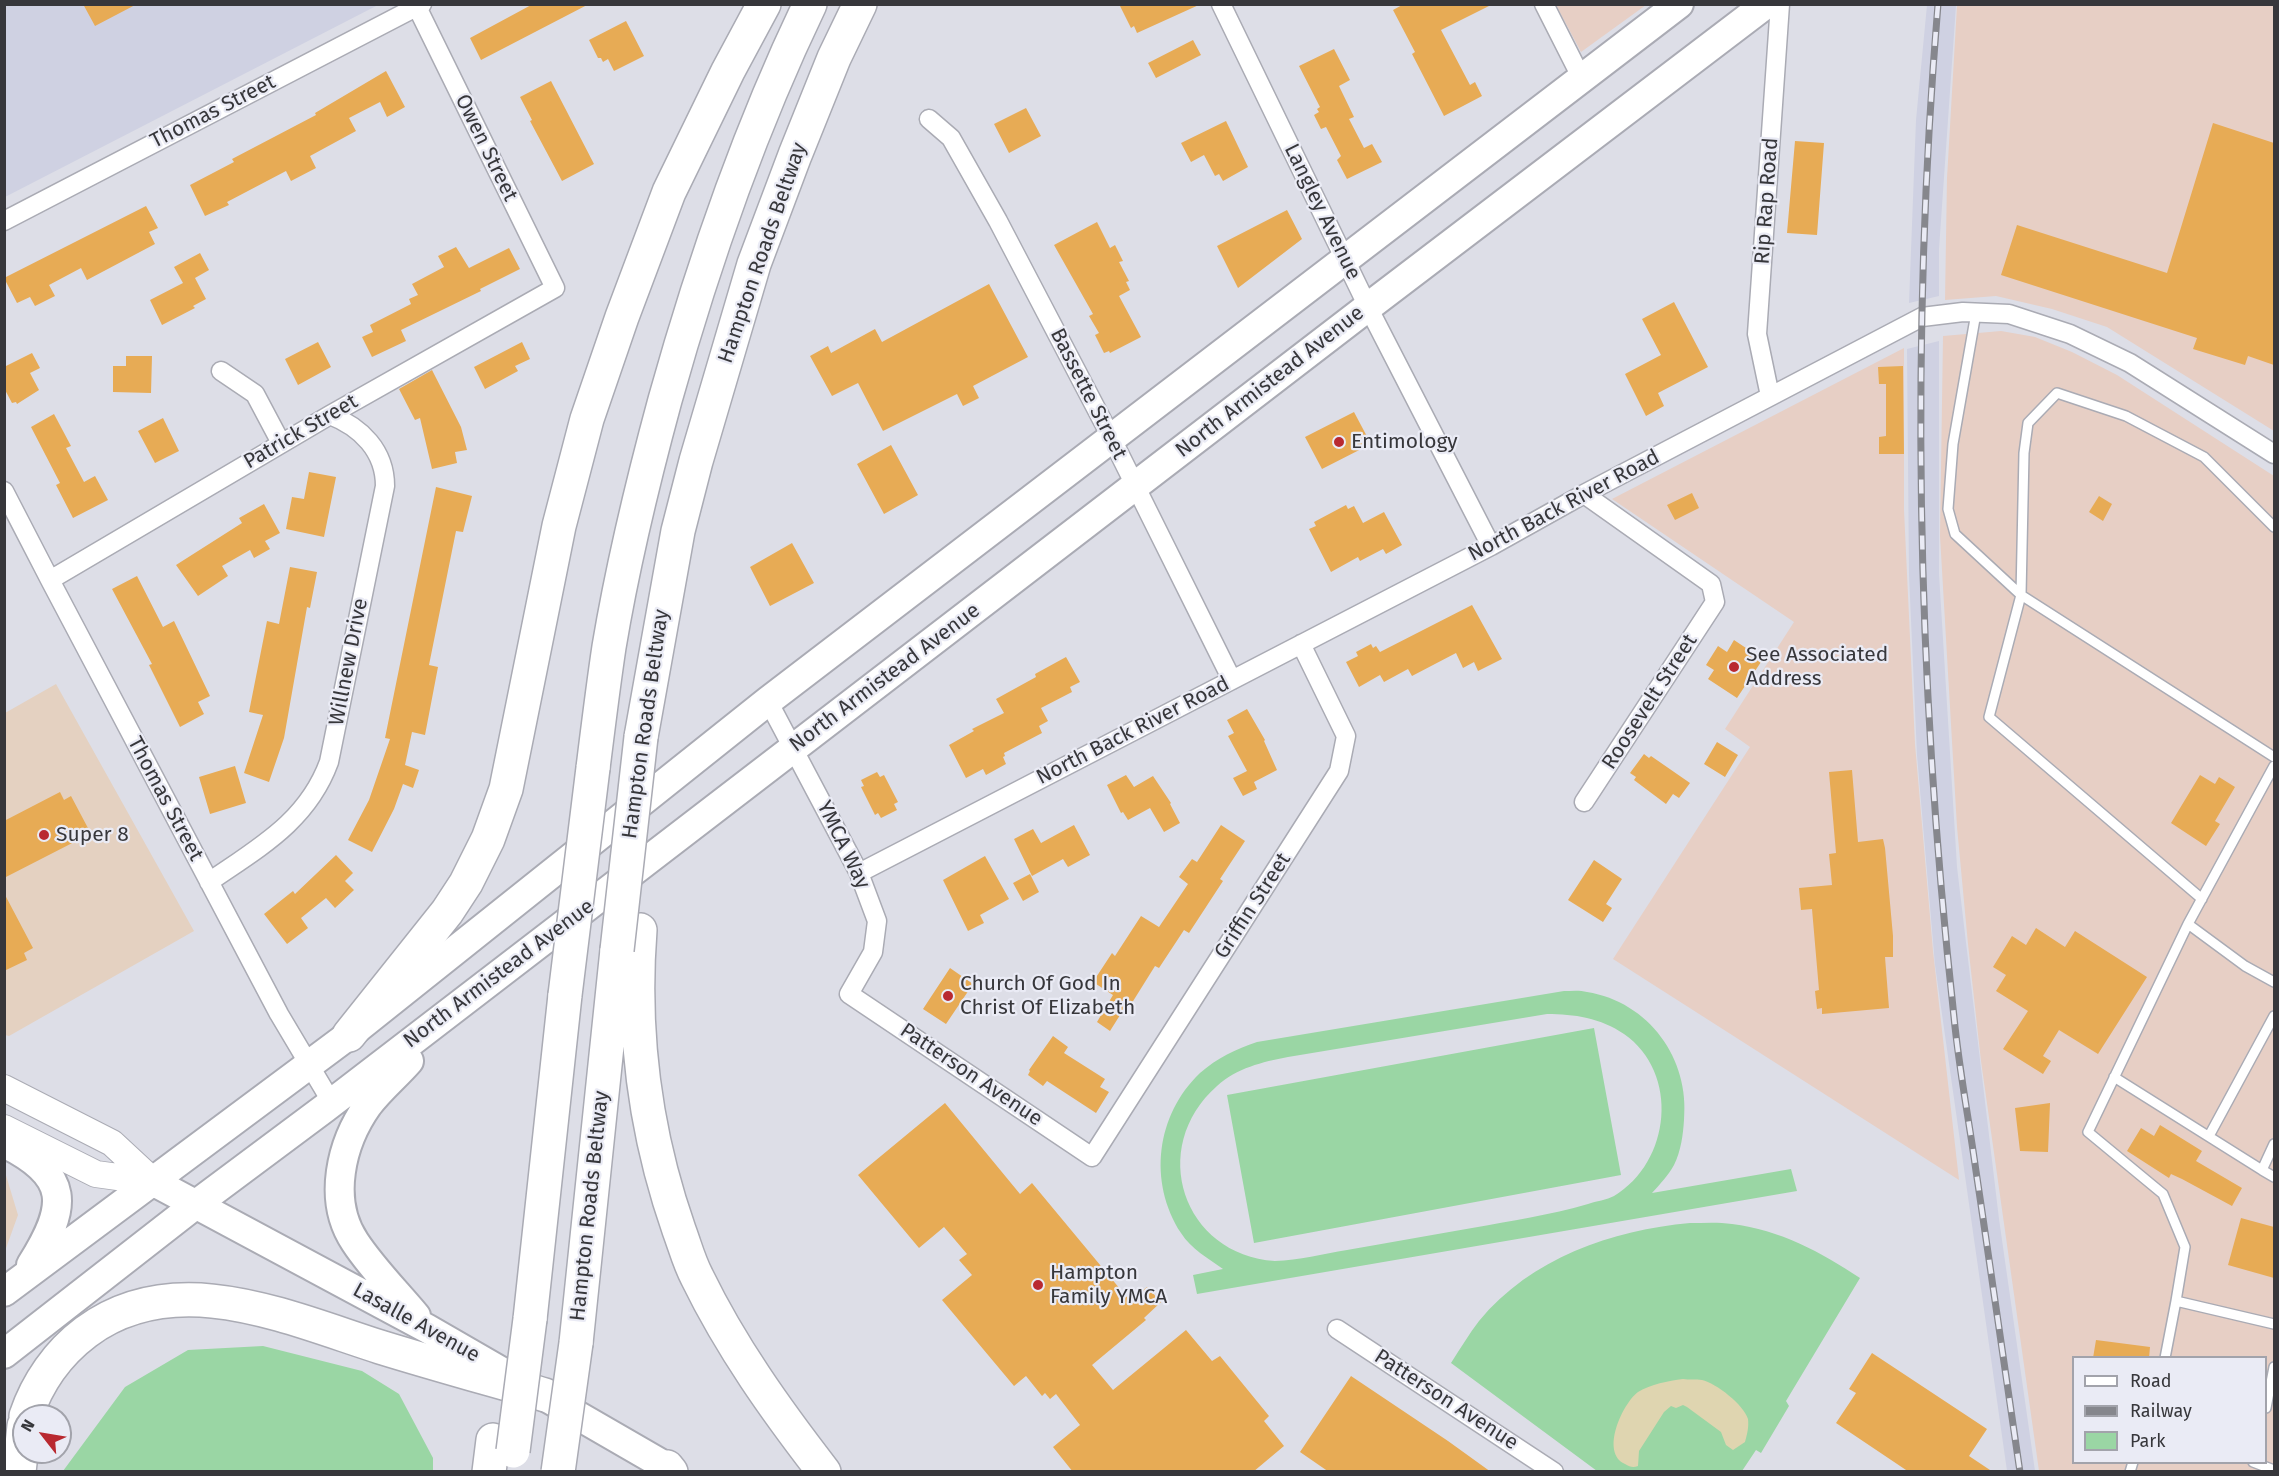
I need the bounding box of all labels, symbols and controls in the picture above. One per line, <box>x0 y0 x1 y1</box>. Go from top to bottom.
street label: Thomas Street <box>146 70 280 154</box>
street label: Owen Street <box>449 90 523 206</box>
street label: Rip Rap Road <box>1750 137 1784 265</box>
street label: Hampton Roads Beltway <box>713 139 813 367</box>
street label: Langley Avenue <box>1278 140 1366 284</box>
street label: North Armistead Avenue <box>1171 301 1369 463</box>
street label: Bassette Street <box>1044 324 1132 464</box>
street label: Patrick Street <box>240 389 362 475</box>
place label: Entimology <box>1351 429 1458 455</box>
marker: Entimology <box>1332 435 1346 449</box>
street label: North Back River Road <box>1464 445 1664 567</box>
street label: Willnew Drive <box>324 596 374 728</box>
street label: North Armistead Avenue <box>785 598 985 758</box>
street label: Hampton Roads Beltway <box>617 608 675 840</box>
street label: Roosevelt Street <box>1597 630 1703 774</box>
place label: See Associated Address <box>1746 642 1888 692</box>
marker: See Associated Address <box>1727 660 1741 674</box>
street label: North Back River Road <box>1032 671 1234 791</box>
street label: Thomas Street <box>122 733 208 865</box>
street label: YMCA Way <box>811 797 875 893</box>
place label: Super 8 <box>56 822 129 848</box>
marker: Super 8 <box>37 828 51 842</box>
street label: Griffin Street <box>1209 848 1297 964</box>
street label: North Armistead Avenue <box>399 894 599 1054</box>
place label: Church Of God In Christ Of Elizabeth <box>960 971 1135 1021</box>
marker: Church Of God In Christ Of Elizabeth <box>941 989 955 1003</box>
street label: Patterson Avenue <box>895 1018 1047 1132</box>
street label: Hampton Roads Beltway <box>565 1090 615 1322</box>
place label: Hampton Family YMCA <box>1050 1260 1167 1310</box>
street label: Lasalle Avenue <box>348 1278 484 1368</box>
marker: Hampton Family YMCA <box>1031 1278 1045 1292</box>
street label: Patterson Avenue <box>1369 1344 1523 1456</box>
legend <box>2072 1356 2267 1464</box>
text: Road <box>2130 1370 2172 1392</box>
text: Railway <box>2130 1400 2192 1422</box>
north arrow <box>12 1404 72 1464</box>
text: N <box>17 1416 39 1435</box>
text: Park <box>2130 1430 2165 1452</box>

